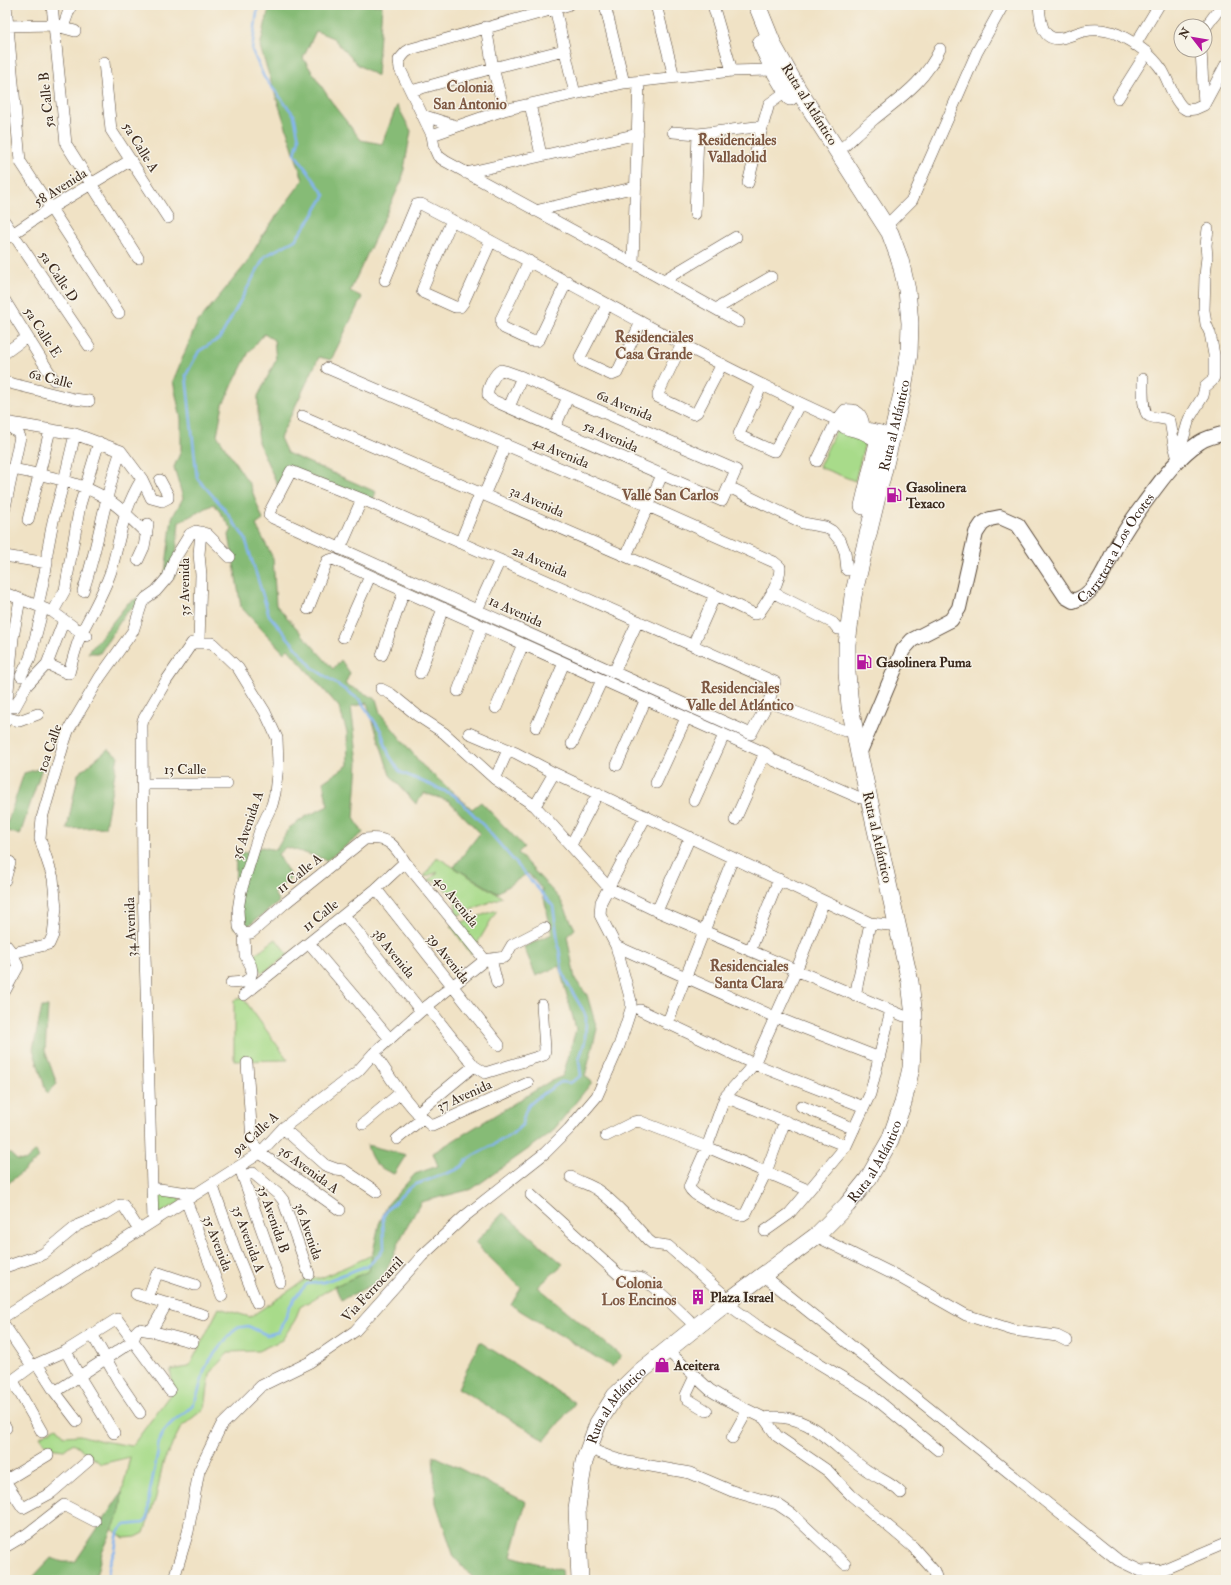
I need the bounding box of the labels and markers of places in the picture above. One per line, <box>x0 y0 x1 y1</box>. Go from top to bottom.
place label: Gasolinera Texaco <box>905 479 968 512</box>
fuel station icon: Gasolinera Texaco <box>885 486 903 504</box>
fuel station icon: Gasolinera Puma <box>855 653 873 671</box>
place label: Gasolinera Puma <box>876 654 973 671</box>
building icon: Plaza Israel <box>689 1288 707 1306</box>
place label: Plaza Israel <box>710 1289 774 1306</box>
shop icon: Aceitera <box>653 1356 671 1374</box>
place label: Aceitera <box>673 1357 721 1374</box>

